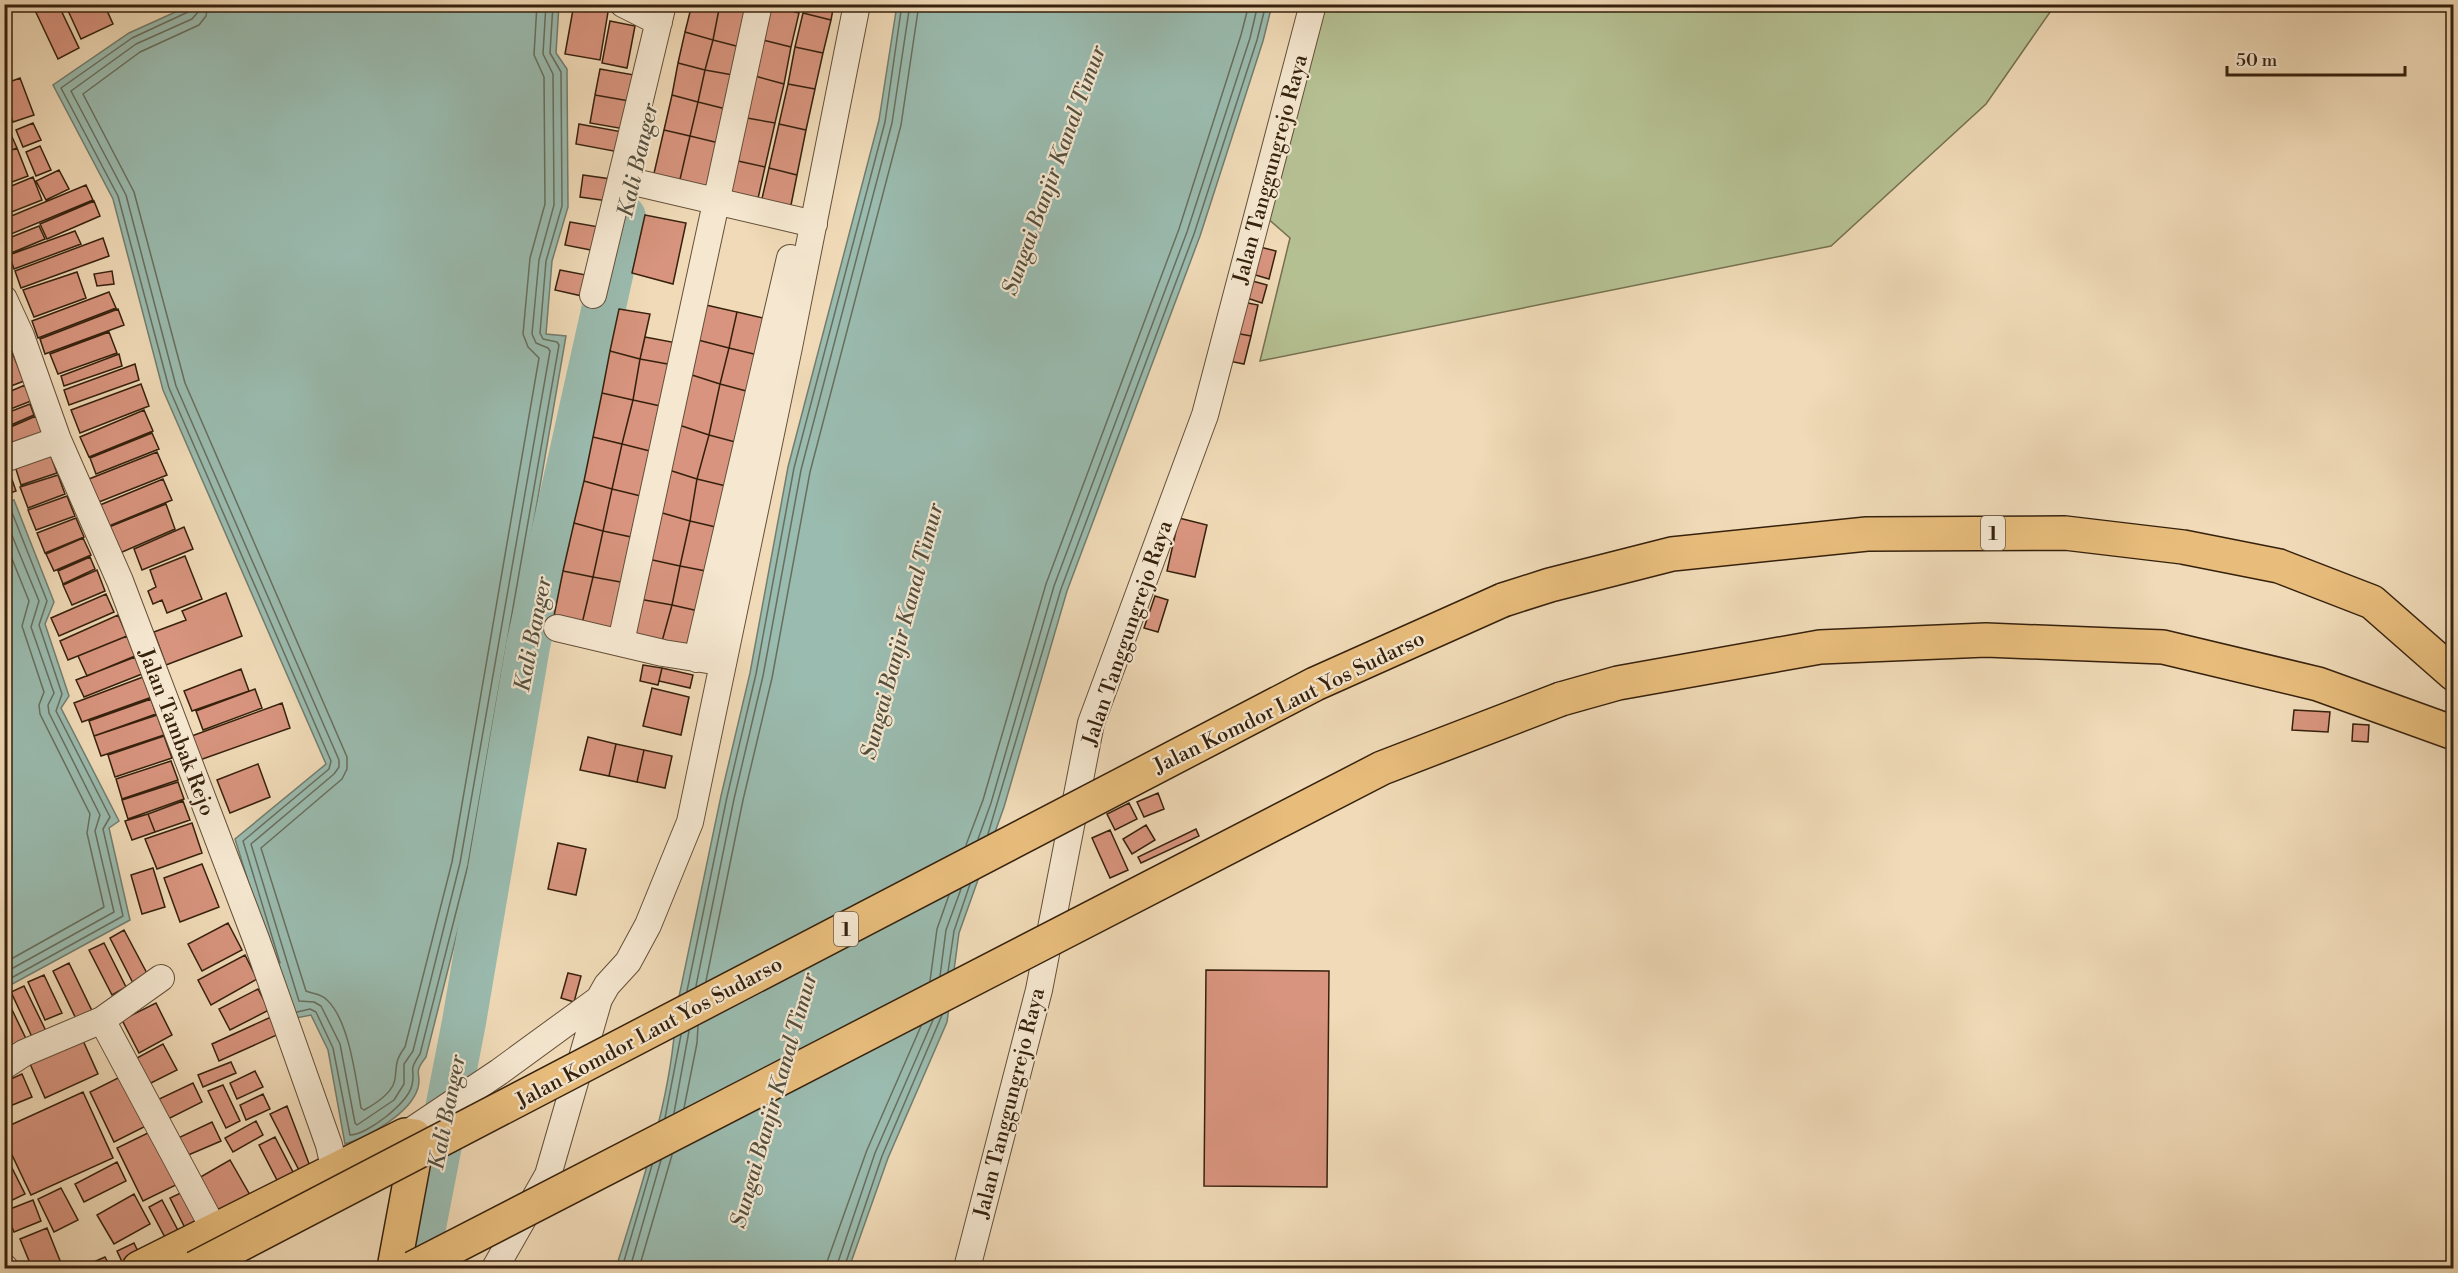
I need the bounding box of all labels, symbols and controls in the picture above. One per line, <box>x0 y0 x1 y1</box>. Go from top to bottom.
scale bar <box>2227 39 2406 77</box>
water label: Sungai Banjir Kanal Timur <box>997 41 1112 299</box>
text: 50 m <box>2236 49 2278 72</box>
street label: Jalan Tanggungrejo Raya <box>1228 51 1314 288</box>
water label: Kali Banger <box>612 100 665 220</box>
water label: Sungai Banjir Kanal Timur <box>855 500 950 762</box>
road number: 1 <box>1981 516 2005 550</box>
street label: Jalan Tanggungrejo Raya <box>1077 517 1179 750</box>
water label: Kali Banger <box>509 574 558 694</box>
street label: Jalan Komdor Laut Yos Sudarso <box>1149 626 1429 780</box>
street label: Jalan Tambak Rejo <box>132 644 220 820</box>
road number: 1 <box>834 912 858 946</box>
street label: Jalan Komdor Laut Yos Sudarso <box>511 951 787 1115</box>
water label: Sungai Banjir Kanal Timur <box>725 969 824 1231</box>
street label: Jalan Tanggungrejo Raya <box>969 985 1051 1222</box>
water label: Kali Banger <box>423 1052 472 1172</box>

